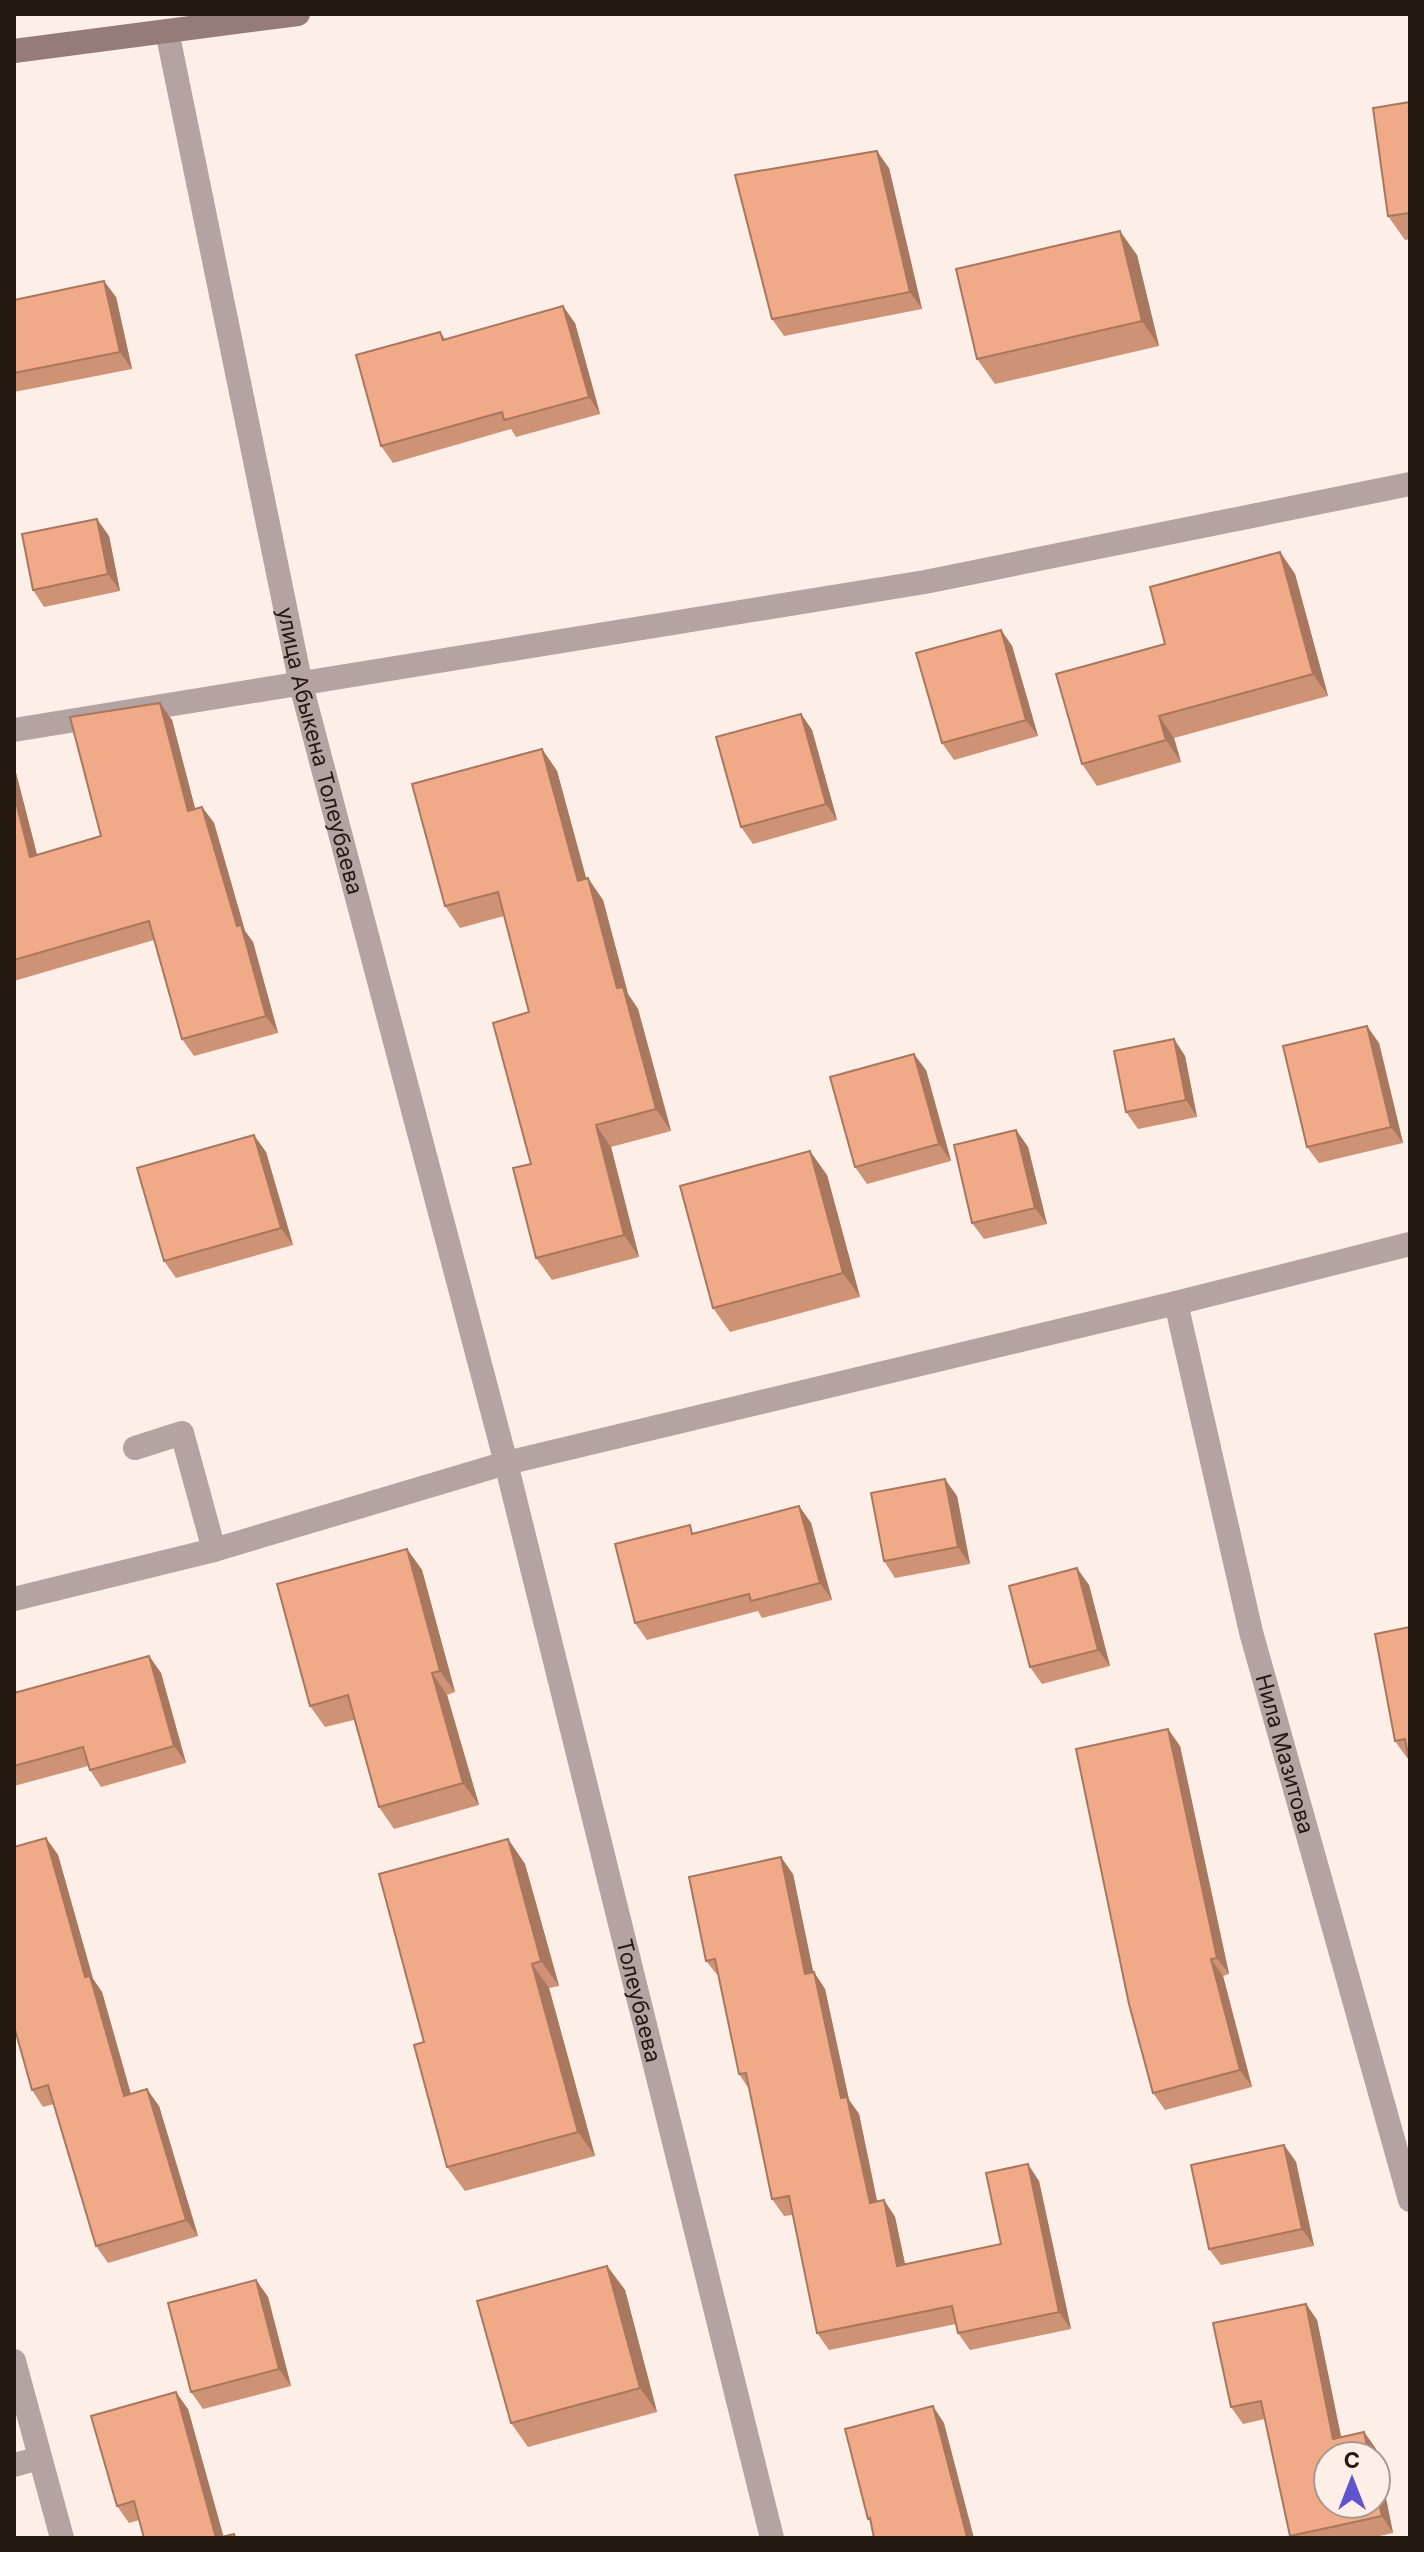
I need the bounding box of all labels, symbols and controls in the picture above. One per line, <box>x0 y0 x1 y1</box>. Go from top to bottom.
street label: улица Абыкена Толеубаева <box>272 605 369 897</box>
street label: Нила Мазитова <box>1250 1671 1320 1837</box>
street label: Толеубаева <box>611 1936 667 2065</box>
north arrow <box>1312 2440 1392 2520</box>
text: С <box>1344 2447 1360 2473</box>

